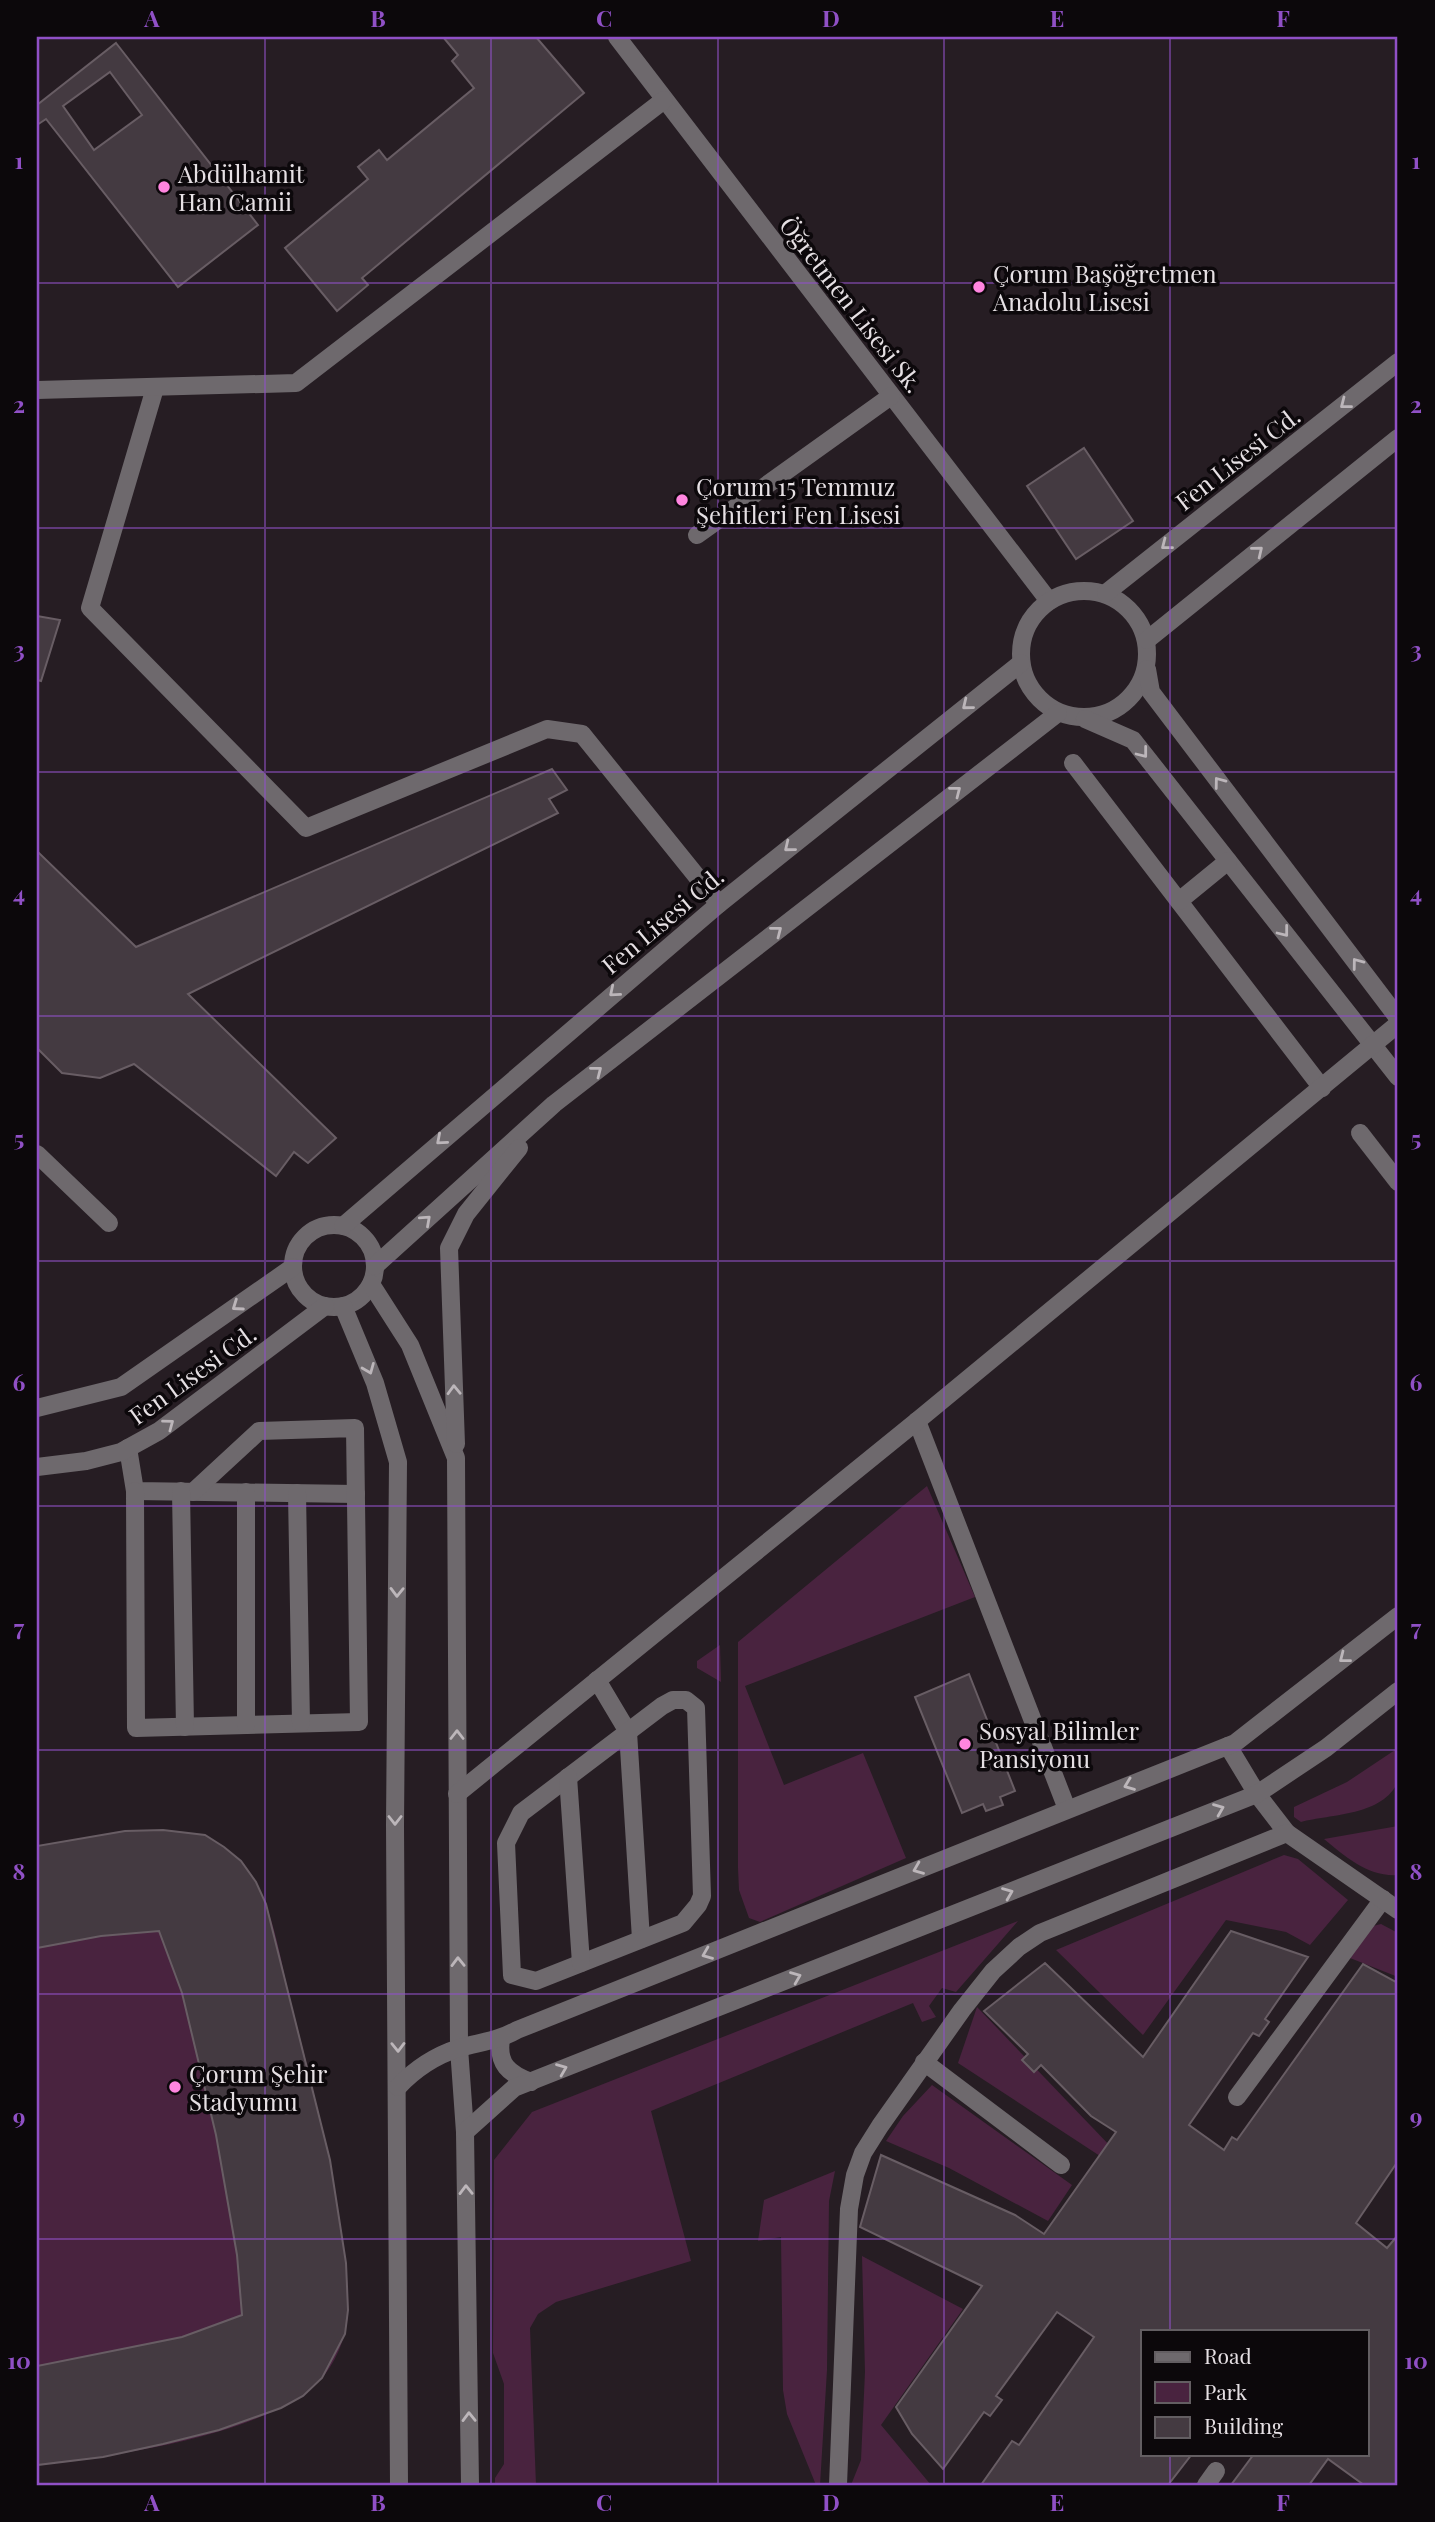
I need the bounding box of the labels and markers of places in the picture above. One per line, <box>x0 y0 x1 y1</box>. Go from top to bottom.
place label: Abdülhamit Han Camii <box>177 157 305 217</box>
marker: Abdülhamit Han Camii <box>156 179 172 195</box>
place label: Çorum Başöğretmen Anadolu Lisesi <box>992 257 1217 317</box>
marker: Çorum Başöğretmen Anadolu Lisesi <box>971 279 987 295</box>
place label: Çorum 15 Temmuz Şehitleri Fen Lisesi <box>696 470 901 530</box>
marker: Çorum 15 Temmuz Şehitleri Fen Lisesi <box>674 492 690 508</box>
place label: Sosyal Bilimler Pansiyonu <box>979 1714 1139 1774</box>
marker: Sosyal Bilimler Pansiyonu <box>957 1736 973 1752</box>
place label: Çorum Şehir Stadyumu <box>189 2057 328 2117</box>
marker: Çorum Şehir Stadyumu <box>167 2079 183 2095</box>

